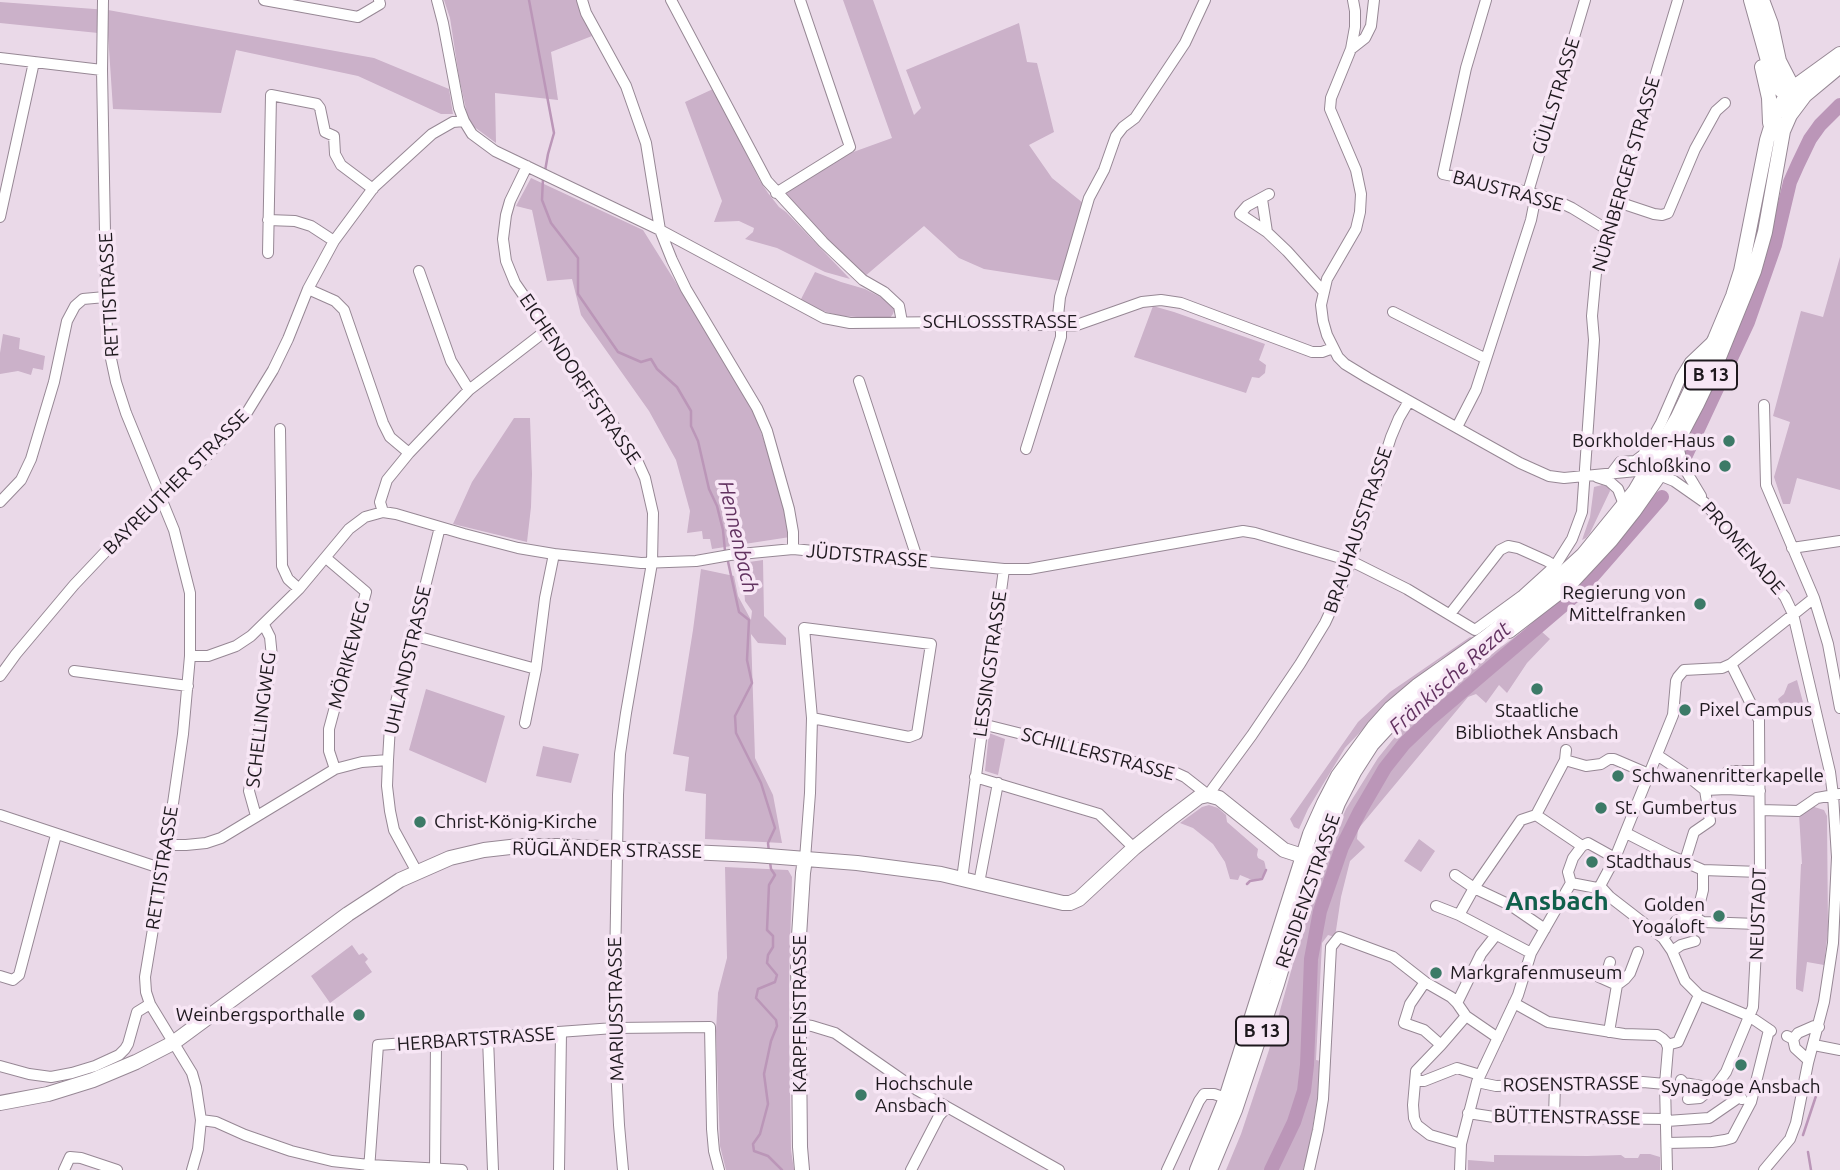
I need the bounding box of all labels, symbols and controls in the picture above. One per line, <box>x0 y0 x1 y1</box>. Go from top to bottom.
street label: GÜLLSTRASSE <box>1527 35 1585 157</box>
street label: NÜRNBERGER STRASSE <box>1587 74 1665 274</box>
street label: BAUSTRASSE <box>1450 165 1566 217</box>
street label: RETTISTRASSE <box>94 232 124 358</box>
street label: EICHENDORFFSTRASSE <box>514 289 646 469</box>
street label: SCHLOSSSTRASSE <box>923 311 1077 333</box>
road number: B 13 <box>1685 360 1737 390</box>
street label: BAYREUTHER STRASSE <box>99 405 253 559</box>
place label: Borkholder-Haus <box>1572 430 1715 452</box>
marker: Borkholder-Haus <box>1721 433 1737 449</box>
street label: BRAUHAUSSTRASSE <box>1319 444 1397 616</box>
place label: Schloßkino <box>1618 455 1711 477</box>
marker: Schloßkino <box>1717 458 1733 474</box>
water label: Hennenbach <box>713 478 763 596</box>
street label: PROMENADE <box>1697 497 1789 599</box>
street label: JÜDTSTRASSE <box>805 539 929 573</box>
place label: Regierung von Mittelfranken <box>1562 582 1686 626</box>
street label: UHLANDSTRASSE <box>380 583 436 737</box>
street label: LESSINGSTRASSE <box>968 589 1012 739</box>
marker: Regierung von Mittelfranken <box>1692 596 1708 612</box>
street label: MÖRIKEWEG <box>324 599 374 711</box>
water label: Fränkische Rezat <box>1384 617 1516 739</box>
street label: SCHELLINGWEG <box>241 651 281 789</box>
marker: Staatliche Bibliothek Ansbach <box>1529 681 1545 697</box>
place label: Pixel Campus <box>1699 699 1812 721</box>
place label: Staatliche Bibliothek Ansbach <box>1455 700 1619 744</box>
marker: Pixel Campus <box>1677 702 1693 718</box>
street label: SCHILLERSTRASSE <box>1019 723 1177 785</box>
place label: Schwanenritterkapelle <box>1632 765 1824 787</box>
marker: Schwanenritterkapelle <box>1610 768 1626 784</box>
place label: St. Gumbertus <box>1615 797 1737 819</box>
marker: St. Gumbertus <box>1593 800 1609 816</box>
street label: RETTISTRASSE <box>141 804 183 932</box>
place label: Christ-König-Kirche <box>434 811 597 833</box>
street label: RESIDENZSTRASSE <box>1271 811 1345 971</box>
marker: Christ-König-Kirche <box>412 814 428 830</box>
street label: RÜGLÄNDER STRASSE <box>512 837 702 863</box>
place label: Stadthaus <box>1606 851 1691 873</box>
marker: Stadthaus <box>1584 854 1600 870</box>
street label: NEUSTADT <box>1745 867 1771 961</box>
district label: Ansbach <box>1505 885 1609 917</box>
place label: Golden Yogaloft <box>1632 894 1705 938</box>
marker: Golden Yogaloft <box>1711 908 1727 924</box>
street label: KARPFENSTRASSE <box>789 935 811 1093</box>
street label: MARIUSSTRASSE <box>603 937 629 1081</box>
place label: Markgrafenmuseum <box>1450 962 1622 984</box>
marker: Markgrafenmuseum <box>1428 965 1444 981</box>
place label: Weinbergsporthalle <box>176 1004 345 1026</box>
marker: Weinbergsporthalle <box>351 1007 367 1023</box>
road number: B 13 <box>1236 1016 1288 1046</box>
street label: HERBARTSTRASSE <box>396 1022 556 1056</box>
marker: Synagoge Ansbach <box>1733 1057 1749 1073</box>
street label: ROSENSTRASSE <box>1502 1071 1640 1097</box>
place label: Hochschule Ansbach <box>875 1073 973 1117</box>
place label: Synagoge Ansbach <box>1661 1076 1821 1098</box>
marker: Hochschule Ansbach <box>853 1087 869 1103</box>
street label: BÜTTENSTRASSE <box>1493 1104 1641 1130</box>

